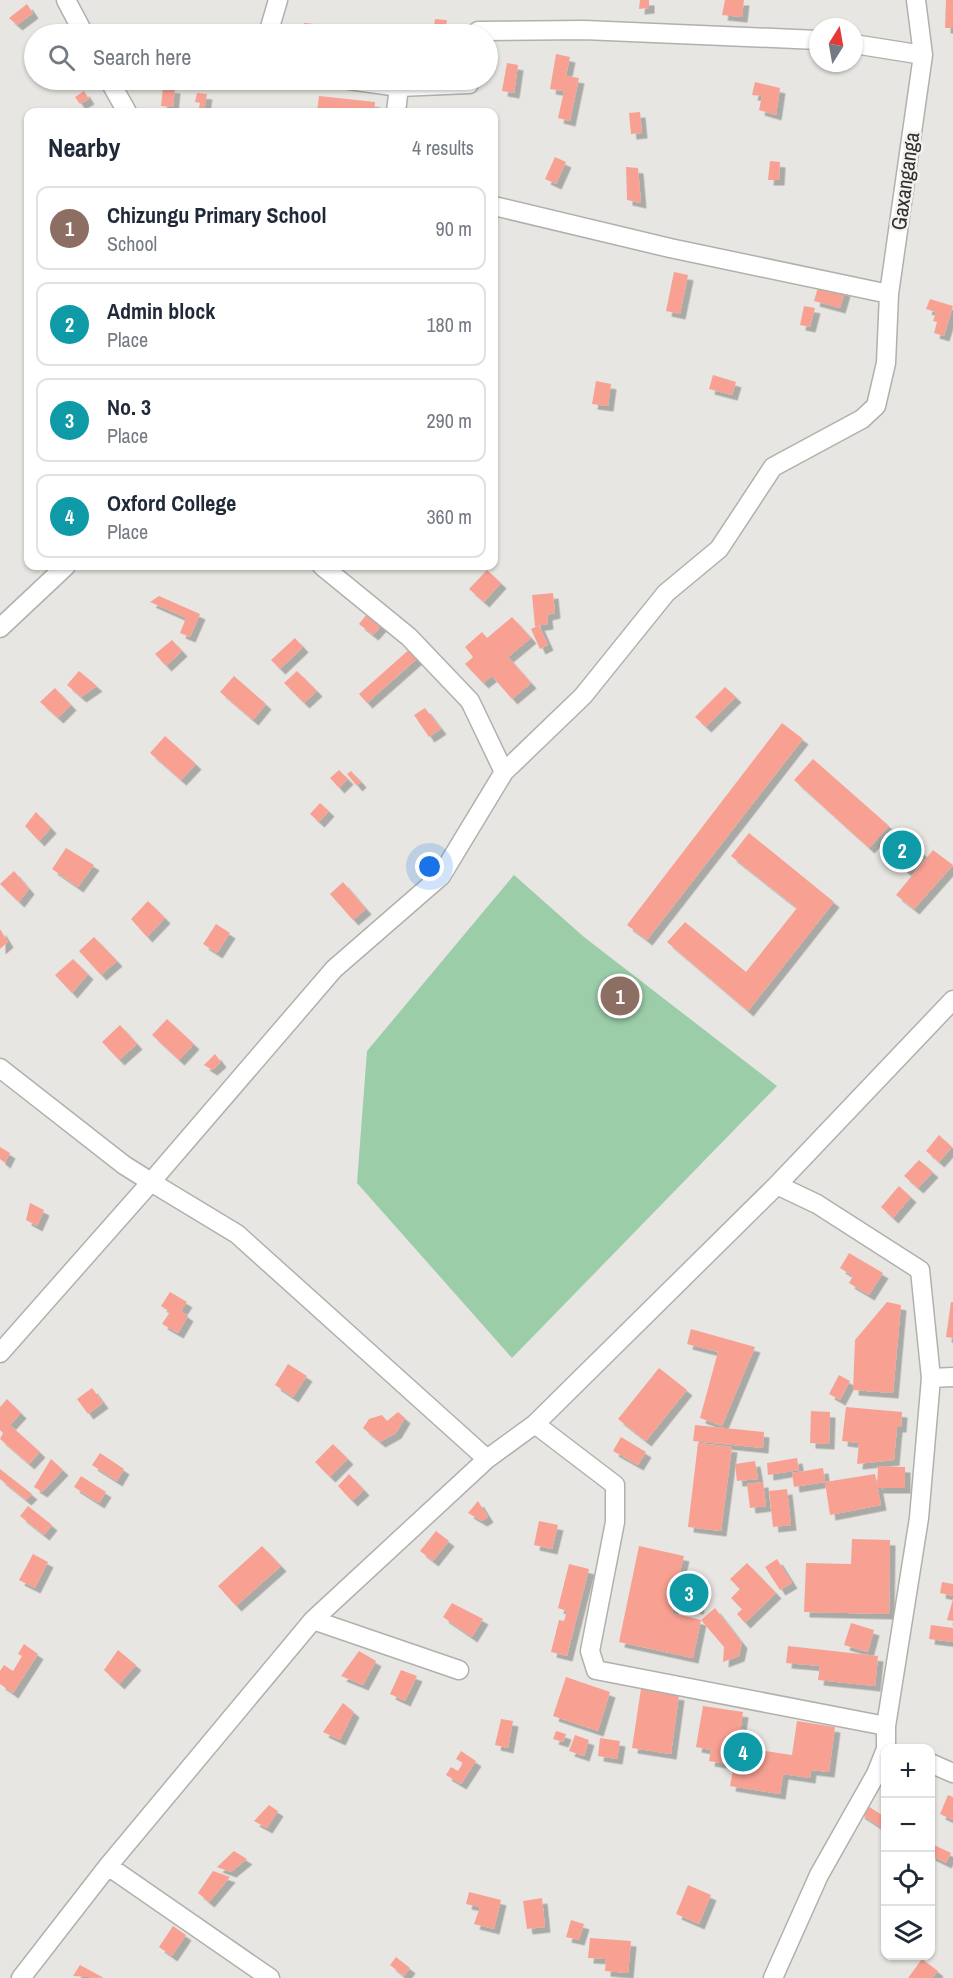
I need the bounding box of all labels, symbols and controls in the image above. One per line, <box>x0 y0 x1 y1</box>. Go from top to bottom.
north arrow <box>809 18 863 72</box>
search box <box>24 24 498 90</box>
icon: search <box>45 41 78 74</box>
text: Search here <box>93 42 191 72</box>
text: Nearby <box>48 130 120 165</box>
street label: Gaxanganga <box>884 130 926 232</box>
text: 4 results <box>412 134 474 161</box>
text: Chizungu Primary School <box>107 200 327 230</box>
text: 1 <box>65 215 74 242</box>
text: 90 m <box>436 215 472 242</box>
text: School <box>107 230 157 257</box>
text: Admin block <box>107 296 215 326</box>
text: 2 <box>65 311 74 338</box>
text: 180 m <box>426 311 472 338</box>
text: Place <box>107 326 148 353</box>
text: No. 3 <box>107 392 151 422</box>
text: 3 <box>65 407 74 434</box>
text: 290 m <box>426 407 472 434</box>
text: Place <box>107 422 148 449</box>
text: Oxford College <box>107 488 236 518</box>
text: 4 <box>65 503 74 530</box>
text: 360 m <box>426 503 472 530</box>
text: Place <box>107 518 148 545</box>
pin: 2 <box>882 828 922 872</box>
your location <box>415 852 444 881</box>
pin: 1 <box>600 974 640 1018</box>
pin: 3 <box>670 1570 708 1616</box>
pin: 4 <box>724 1730 762 1774</box>
map controls <box>881 1744 935 1960</box>
button: + <box>881 1744 935 1798</box>
button: − <box>881 1798 935 1852</box>
button: locate <box>881 1852 935 1906</box>
button: layers <box>881 1906 935 1960</box>

